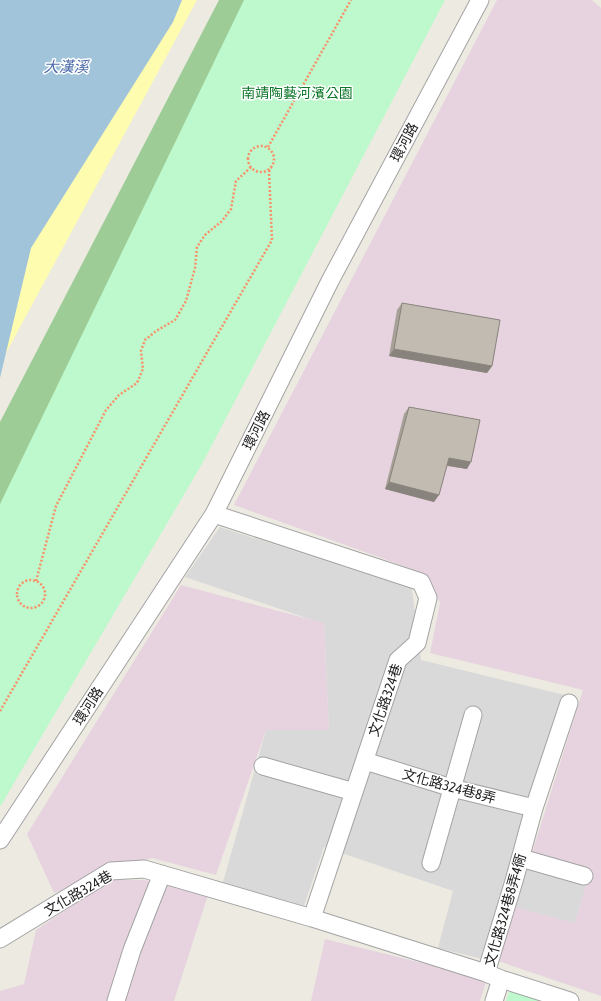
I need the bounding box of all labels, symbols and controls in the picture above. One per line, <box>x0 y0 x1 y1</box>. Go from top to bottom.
water label: 大漢溪 <box>43 58 90 75</box>
park label: 南靖陶藝河濱公園 <box>241 85 353 101</box>
street label: 環河路 <box>387 120 421 164</box>
street label: 環河路 <box>239 408 273 452</box>
street label: 文化路324巷 <box>365 662 405 738</box>
street label: 環河路 <box>70 684 106 728</box>
street label: 文化路324巷8弄 <box>400 766 498 806</box>
street label: 文化路324巷8弄4衕 <box>481 852 529 968</box>
street label: 文化路324巷 <box>41 867 115 919</box>

